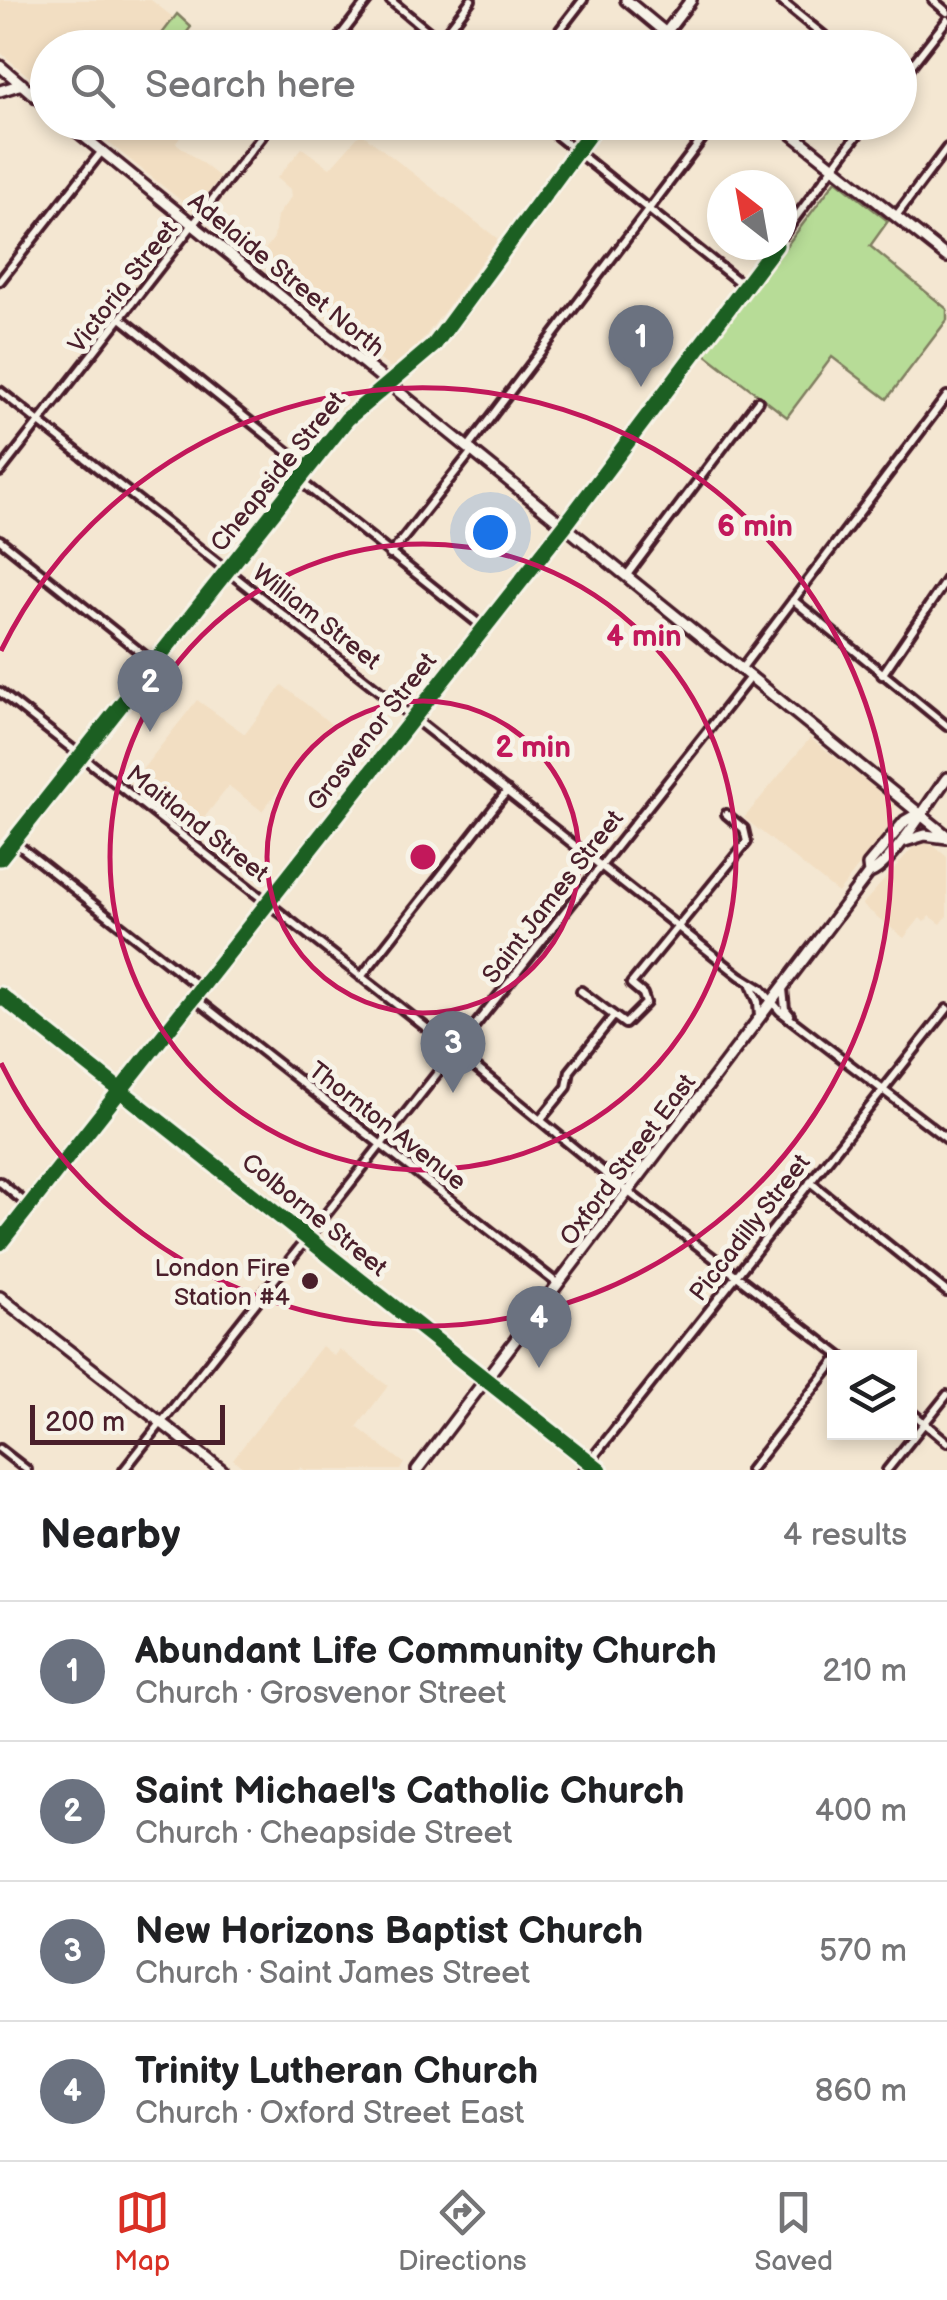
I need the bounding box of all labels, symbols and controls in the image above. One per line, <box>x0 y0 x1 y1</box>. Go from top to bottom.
search box <box>30 30 917 140</box>
icon: search <box>65 58 120 113</box>
text: Search here <box>145 63 356 108</box>
north arrow <box>707 170 797 260</box>
street label: Adelaide Street North <box>182 186 391 364</box>
street label: Victoria Street <box>62 214 185 359</box>
pin: 1 <box>608 304 674 387</box>
street label: Cheapside Street <box>204 385 353 558</box>
your location <box>465 507 516 558</box>
text: 6 min <box>717 509 793 545</box>
street label: William Street <box>246 558 387 677</box>
text: 4 min <box>606 619 682 655</box>
street label: Grosvenor Street <box>301 646 444 817</box>
pin: 2 <box>118 650 182 732</box>
text: 2 min <box>495 730 571 766</box>
street label: Maitland Street <box>120 759 275 890</box>
street label: Saint James Street <box>476 804 631 990</box>
centre of rings <box>405 839 441 875</box>
pin: 3 <box>420 1010 486 1093</box>
street label: Thornton Avenue <box>302 1055 472 1197</box>
street label: Oxford Street East <box>554 1068 703 1252</box>
street label: Colborne Street <box>235 1147 393 1284</box>
street label: Piccadilly Street <box>683 1148 817 1308</box>
place label: London Fire Station #4 <box>155 1253 290 1313</box>
marker: London Fire Station #4 <box>299 1270 321 1292</box>
pin: 4 <box>506 1286 572 1368</box>
map controls <box>827 1350 917 1440</box>
button: layers <box>827 1350 917 1440</box>
scale bar <box>30 1400 225 1444</box>
text: 200 m <box>45 1406 125 1439</box>
text: Nearby <box>40 1510 180 1561</box>
text: 4 results <box>783 1516 907 1555</box>
text: Abundant Life Community Church <box>135 1629 717 1674</box>
text: 1 <box>66 1652 79 1691</box>
text: 210 m <box>822 1652 907 1691</box>
text: Church · Grosvenor Street <box>135 1674 506 1713</box>
text: Saint Michael's Catholic Church <box>135 1769 685 1814</box>
text: 2 <box>63 1792 82 1831</box>
text: 400 m <box>815 1792 907 1831</box>
text: Church · Cheapside Street <box>135 1814 512 1853</box>
text: New Horizons Baptist Church <box>135 1909 643 1954</box>
text: 3 <box>63 1932 82 1971</box>
text: 570 m <box>819 1932 907 1971</box>
text: Church · Saint James Street <box>135 1954 530 1993</box>
text: Trinity Lutheran Church <box>135 2049 538 2094</box>
text: 4 <box>63 2072 82 2111</box>
text: 860 m <box>815 2072 907 2111</box>
text: Church · Oxford Street East <box>135 2094 524 2133</box>
tab: Map <box>114 2185 170 2278</box>
tab: Directions <box>398 2185 527 2278</box>
tab: Saved <box>755 2185 833 2278</box>

